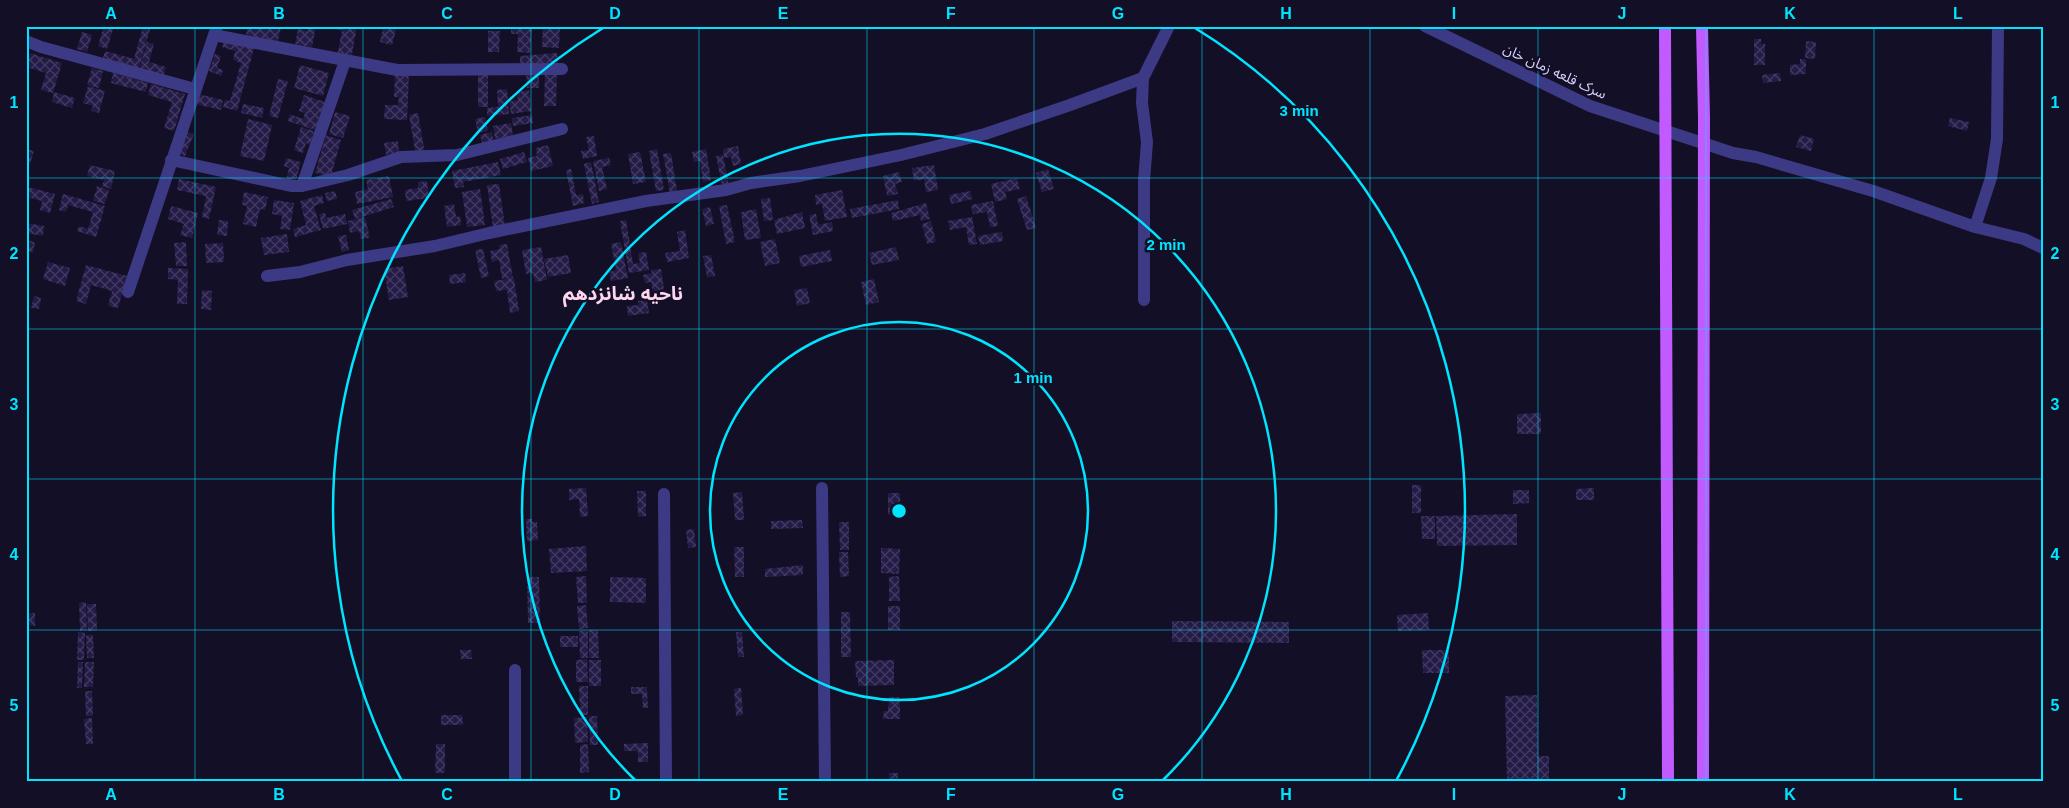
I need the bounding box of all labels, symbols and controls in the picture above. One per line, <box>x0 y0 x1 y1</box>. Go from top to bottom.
text: A <box>105 5 117 22</box>
text: B <box>273 5 285 22</box>
text: C <box>441 5 453 22</box>
text: D <box>609 5 621 22</box>
text: E <box>778 5 789 22</box>
text: F <box>946 5 956 22</box>
text: G <box>1112 5 1124 22</box>
text: H <box>1280 5 1292 22</box>
text: I <box>1452 5 1456 22</box>
text: J <box>1618 5 1626 22</box>
text: K <box>1784 5 1796 22</box>
text: L <box>1953 5 1963 22</box>
street label: سرک قلعه زمان خان <box>1500 40 1609 103</box>
text: 1 <box>10 94 19 111</box>
text: 1 <box>2051 94 2060 111</box>
text: 3 min <box>1279 102 1319 119</box>
text: 2 min <box>1146 236 1186 253</box>
text: 2 <box>10 245 19 262</box>
text: 2 <box>2051 245 2060 262</box>
district label: ناحیه شانزدهم <box>563 283 683 308</box>
text: 1 min <box>1013 369 1053 386</box>
text: 3 <box>10 396 19 413</box>
text: 3 <box>2051 396 2060 413</box>
centre of rings <box>890 502 908 520</box>
text: 4 <box>10 546 19 563</box>
text: 4 <box>2051 546 2060 563</box>
text: 5 <box>10 697 19 714</box>
text: 5 <box>2051 697 2060 714</box>
text: A <box>105 786 117 803</box>
text: B <box>273 786 285 803</box>
text: C <box>441 786 453 803</box>
text: D <box>609 786 621 803</box>
text: E <box>778 786 789 803</box>
text: F <box>946 786 956 803</box>
text: G <box>1112 786 1124 803</box>
text: H <box>1280 786 1292 803</box>
text: I <box>1452 786 1456 803</box>
text: J <box>1618 786 1626 803</box>
text: K <box>1784 786 1796 803</box>
text: L <box>1953 786 1963 803</box>

